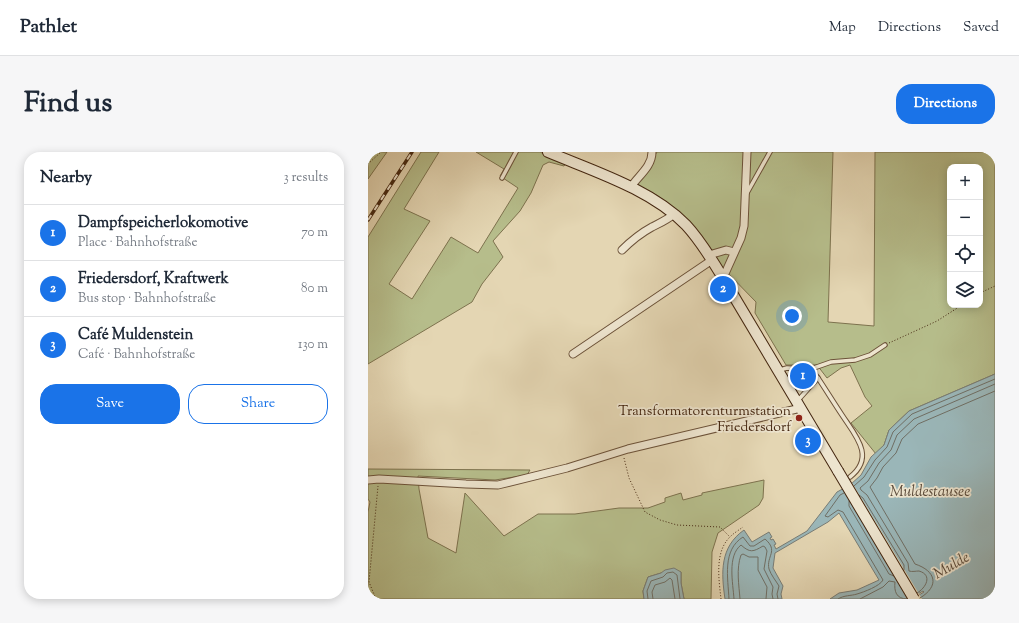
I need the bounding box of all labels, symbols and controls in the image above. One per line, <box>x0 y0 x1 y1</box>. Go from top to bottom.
text: Pathlet <box>20 14 77 41</box>
text: Map <box>829 18 856 38</box>
text: Directions <box>878 18 941 38</box>
text: Saved <box>963 18 999 38</box>
text: Find us <box>24 84 112 124</box>
button: Directions <box>896 84 995 124</box>
map controls <box>947 164 983 308</box>
button: + <box>947 164 983 200</box>
text: Nearby <box>40 166 92 190</box>
text: 3 results <box>283 169 328 187</box>
button: − <box>947 200 983 236</box>
text: Dampfspeicherlokomotive <box>78 213 248 234</box>
text: 1 <box>51 224 55 242</box>
text: 70 m <box>301 224 328 242</box>
text: Place · Bahnhofstraße <box>78 234 197 252</box>
button: locate <box>947 236 983 272</box>
text: Friedersdorf, Kraftwerk <box>78 269 229 290</box>
button: layers <box>947 272 983 308</box>
pin: 2 <box>710 274 736 304</box>
text: 2 <box>50 280 56 298</box>
text: 80 m <box>301 280 328 298</box>
text: Bus stop · Bahnhofstraße <box>78 290 216 308</box>
your location <box>782 306 802 326</box>
text: Café Muldenstein <box>78 325 193 346</box>
text: 3 <box>50 336 56 354</box>
text: 130 m <box>298 336 328 354</box>
text: Café · Bahnhofstraße <box>78 346 195 364</box>
pin: 1 <box>790 361 816 391</box>
button: Save <box>40 384 180 424</box>
button: Share <box>188 384 328 424</box>
place label: Transformatorenturmstation Friedersdorf <box>618 402 792 438</box>
marker: Transformatorenturmstation Friedersdorf <box>794 413 804 423</box>
pin: 3 <box>795 426 821 456</box>
water label: Muldestausee <box>890 482 970 503</box>
water label: Mulde <box>930 548 974 585</box>

